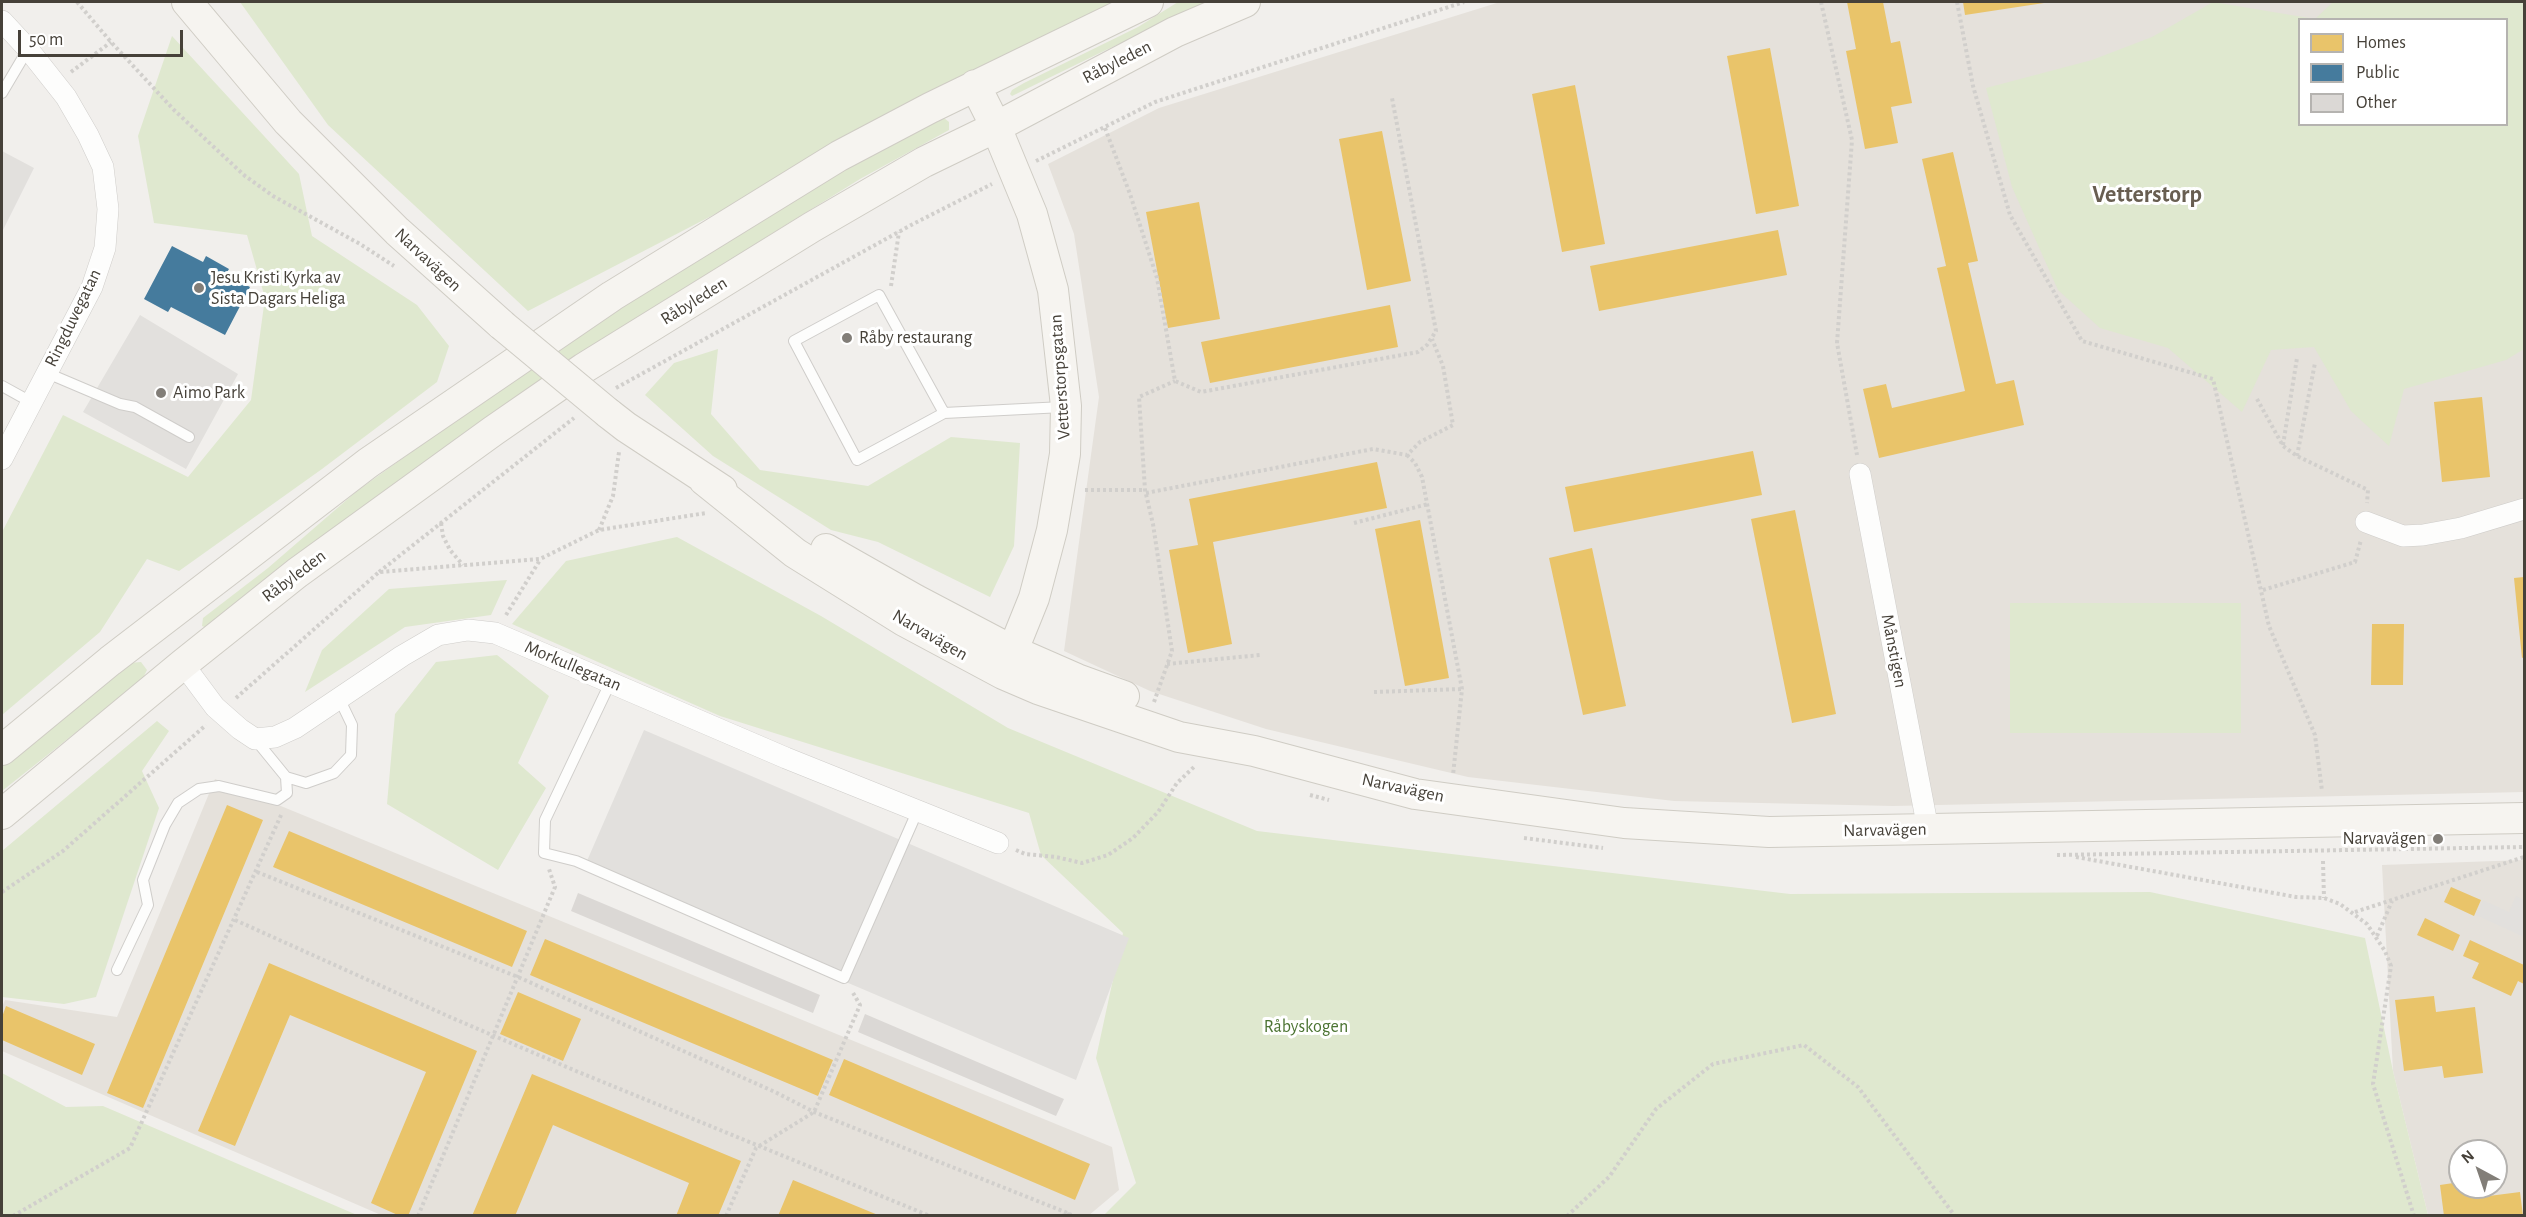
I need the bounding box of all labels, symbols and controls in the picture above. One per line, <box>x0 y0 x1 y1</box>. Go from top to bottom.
scale bar <box>21 18 186 56</box>
legend <box>2298 18 2508 126</box>
text: 50 m <box>29 31 63 49</box>
text: Homes <box>2356 34 2406 52</box>
street label: Råbyleden <box>1079 36 1155 88</box>
text: Public <box>2356 64 2399 82</box>
text: Other <box>2356 94 2397 112</box>
district label: Vetterstorp <box>2092 181 2202 209</box>
street label: Narvavägen <box>390 224 466 296</box>
street label: Ringduvegatan <box>40 266 106 370</box>
place label: Jesu Kristi Kyrka av Sista Dagars Heliga <box>211 267 345 310</box>
street label: Råbyleden <box>657 272 731 330</box>
marker: Jesu Kristi Kyrka av Sista Dagars Heliga <box>192 281 206 295</box>
street label: Vetterstorpsgatan <box>1045 314 1075 440</box>
place label: Råby restaurang <box>859 327 972 349</box>
marker: Råby restaurang <box>840 331 854 345</box>
place label: Aimo Park <box>173 382 245 404</box>
marker: Aimo Park <box>154 386 168 400</box>
street label: Råbyleden <box>258 545 330 607</box>
street label: Narvavägen <box>888 605 972 665</box>
street label: Månstigen <box>1876 612 1912 690</box>
street label: Morkullegatan <box>521 636 625 696</box>
street label: Narvavägen <box>1360 769 1446 807</box>
street label: Narvavägen <box>1843 818 1927 842</box>
place label: Narvavägen <box>2342 828 2426 850</box>
marker: Narvavägen <box>2431 832 2445 846</box>
park label: Råbyskogen <box>1264 1016 1348 1038</box>
north arrow <box>2448 1139 2508 1199</box>
text: N <box>2458 1147 2477 1166</box>

